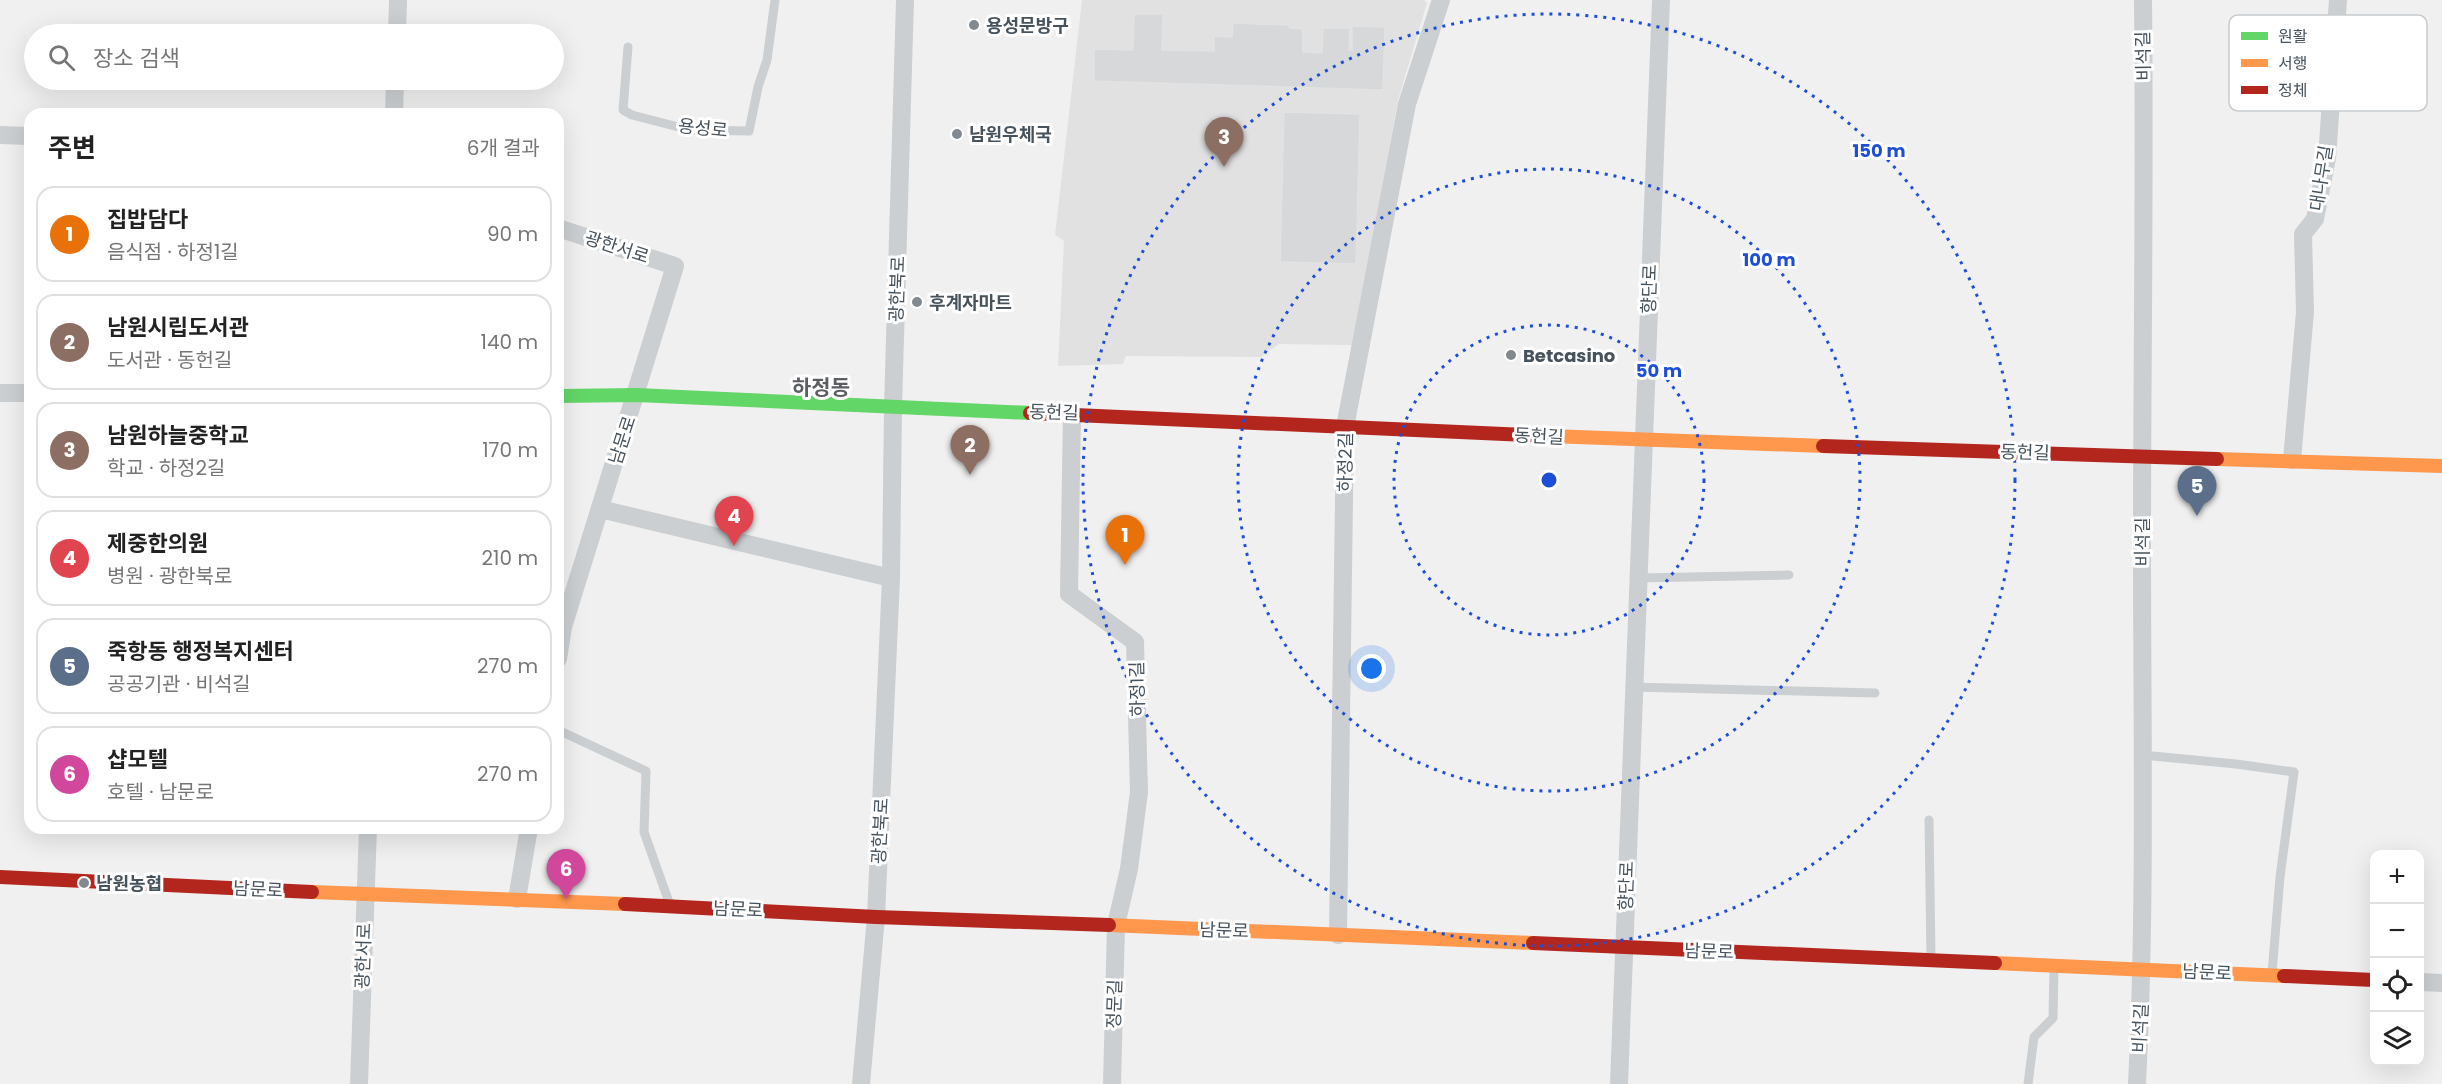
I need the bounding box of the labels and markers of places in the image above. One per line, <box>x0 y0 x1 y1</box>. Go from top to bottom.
place label: 용성문방구 <box>986 13 1069 38</box>
marker: 용성문방구 <box>967 18 981 32</box>
pin: 3 <box>1204 118 1244 167</box>
place label: 남원우체국 <box>969 122 1052 147</box>
marker: 남원우체국 <box>950 127 964 141</box>
place label: 후계자마트 <box>929 290 1012 315</box>
marker: 후계자마트 <box>910 295 924 309</box>
place label: Betcasino <box>1523 343 1615 368</box>
marker: Betcasino <box>1504 348 1518 362</box>
pin: 2 <box>950 426 990 475</box>
pin: 5 <box>2178 466 2216 516</box>
centre of rings <box>1539 470 1559 490</box>
pin: 4 <box>714 496 754 546</box>
pin: 1 <box>1106 516 1144 565</box>
pin: 6 <box>546 850 586 899</box>
place label: 남원농협 <box>96 871 162 896</box>
marker: 남원농협 <box>77 876 91 890</box>

